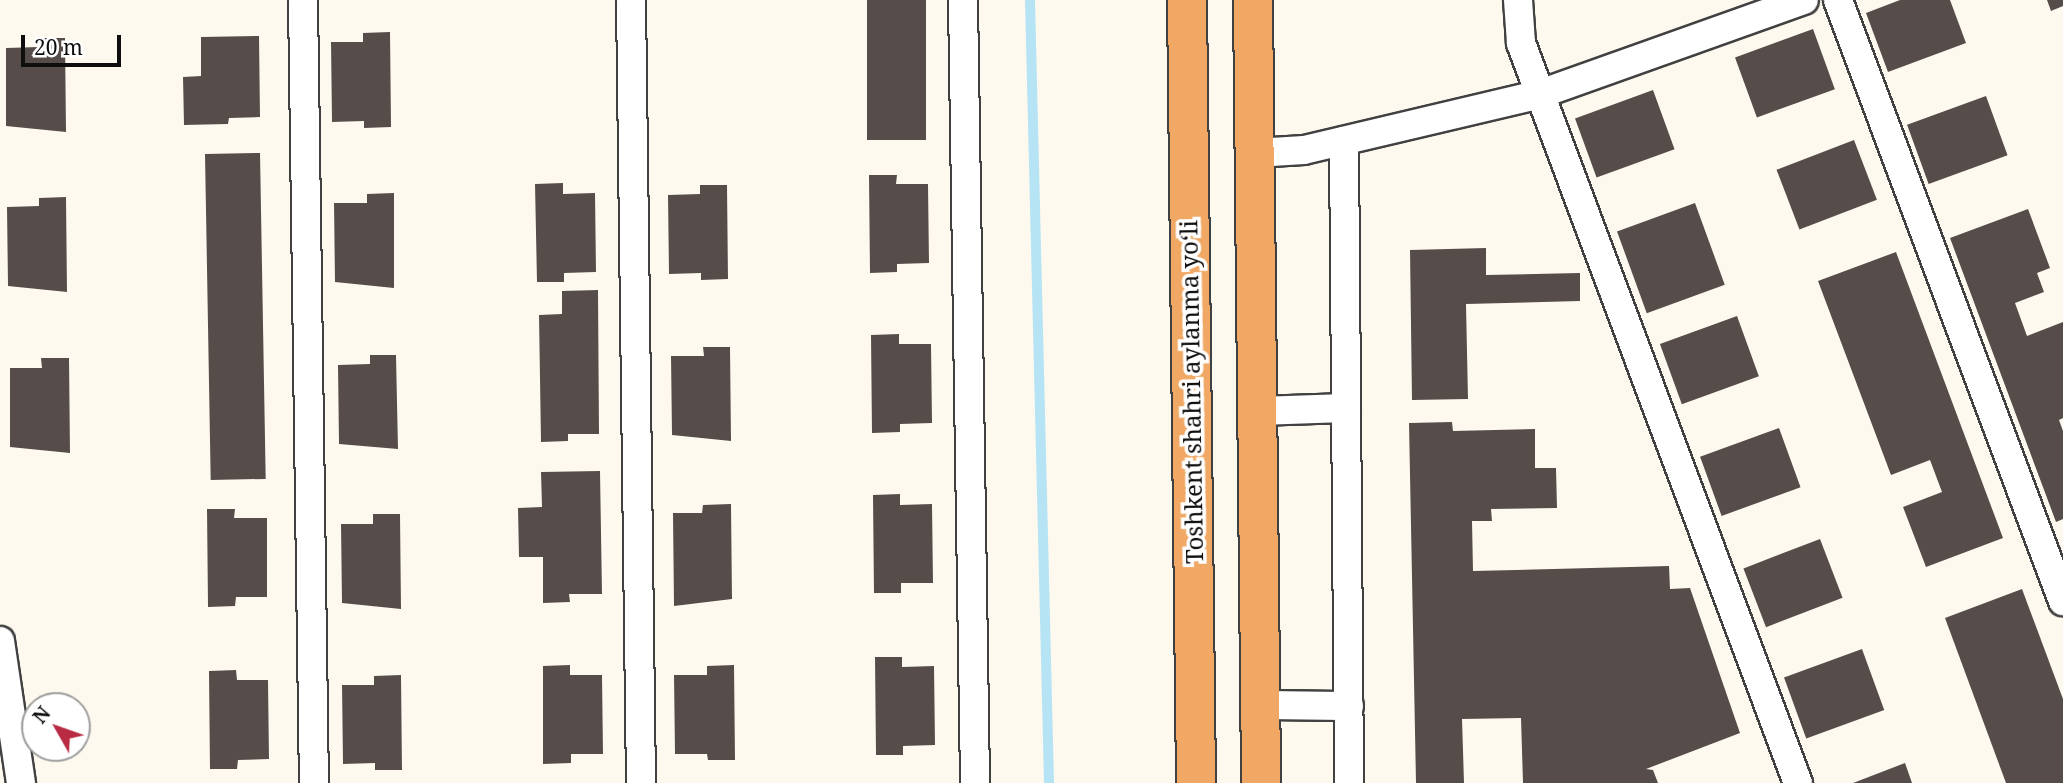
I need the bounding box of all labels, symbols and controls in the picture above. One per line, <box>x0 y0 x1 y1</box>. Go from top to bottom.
scale bar <box>24 21 124 65</box>
text: 20 m <box>34 33 83 61</box>
street label: Toshkent shahri aylanma yoʻli <box>1174 220 1208 564</box>
north arrow <box>21 692 91 762</box>
text: N <box>27 701 56 729</box>

